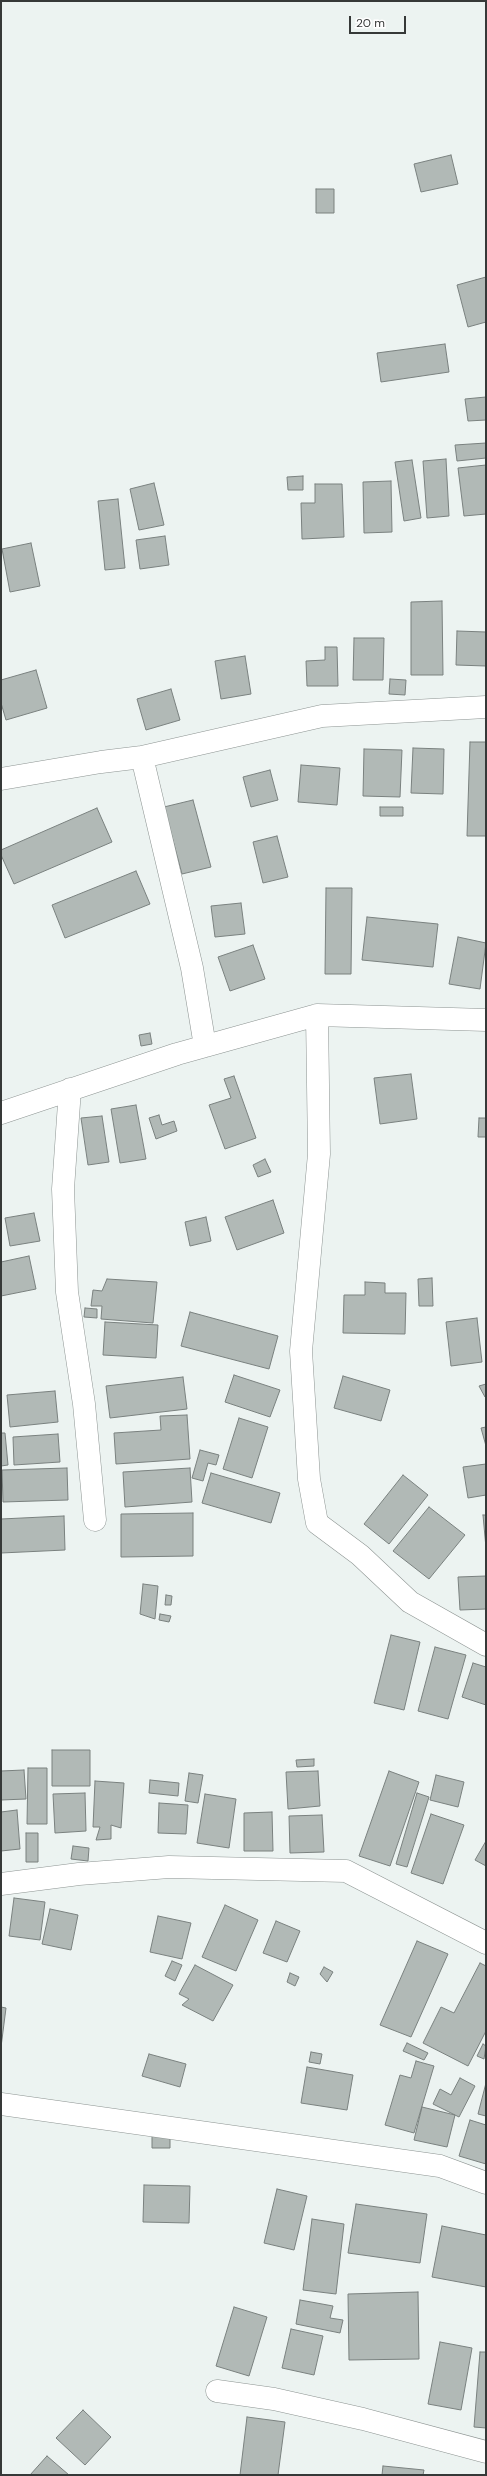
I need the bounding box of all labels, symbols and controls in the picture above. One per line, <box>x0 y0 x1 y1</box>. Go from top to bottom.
scale bar <box>351 8 408 34</box>
text: 20 m <box>356 15 385 31</box>

